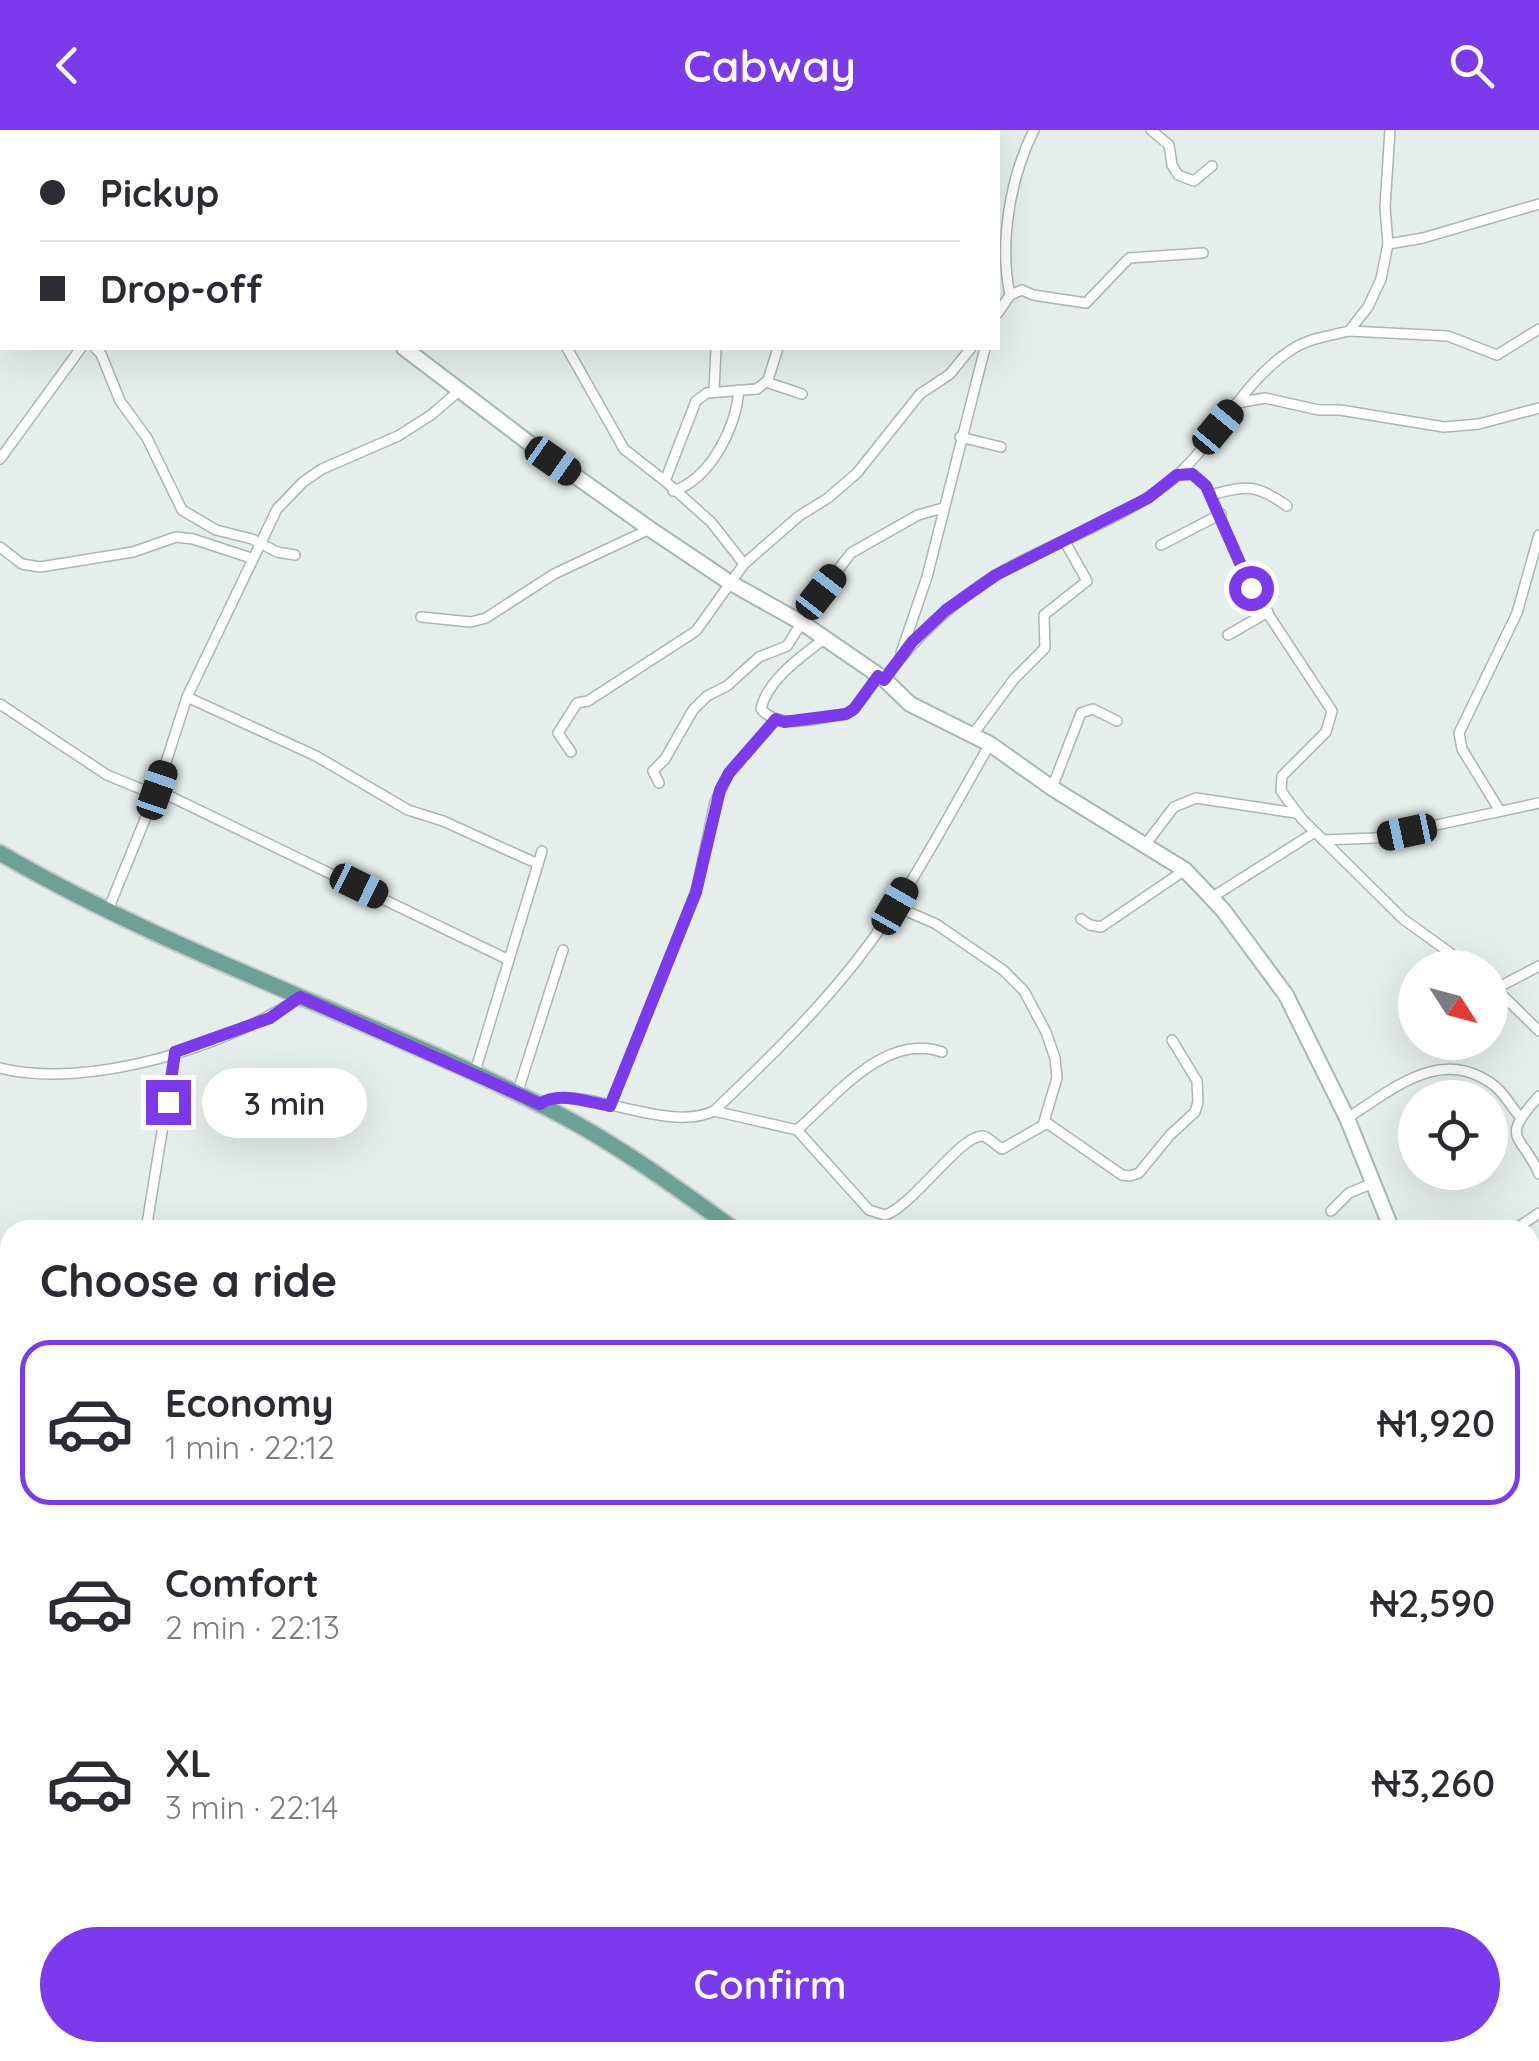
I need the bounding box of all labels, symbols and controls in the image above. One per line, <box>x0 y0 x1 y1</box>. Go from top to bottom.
text: Cabway <box>683 37 856 93</box>
icon: back <box>40 38 95 93</box>
icon: search <box>1444 38 1499 93</box>
text: Pickup <box>100 169 219 217</box>
text: Drop-off <box>100 265 262 313</box>
car <box>1187 394 1249 460</box>
car <box>520 432 586 490</box>
car <box>791 559 851 625</box>
route start <box>1229 566 1274 611</box>
car <box>133 757 181 823</box>
car <box>1375 811 1439 853</box>
car <box>325 859 393 913</box>
car <box>867 873 923 939</box>
north arrow <box>1398 950 1508 1060</box>
map controls <box>1398 950 1508 1190</box>
callout: 3 min <box>203 1067 368 1137</box>
route end <box>146 1080 191 1125</box>
button: locate <box>1398 1080 1508 1190</box>
text: 3 min <box>244 1083 325 1123</box>
text: Choose a ride <box>40 1252 337 1308</box>
icon: car <box>45 1378 135 1468</box>
text: Economy <box>165 1379 334 1427</box>
text: ₦1,920 <box>1377 1399 1495 1447</box>
text: 1 min · 22:12 <box>165 1427 335 1467</box>
icon: car <box>45 1558 135 1648</box>
text: Comfort <box>165 1559 319 1607</box>
text: ₦2,590 <box>1370 1579 1495 1627</box>
text: 2 min · 22:13 <box>165 1607 340 1647</box>
icon: car <box>45 1738 135 1828</box>
text: XL <box>165 1739 211 1787</box>
text: ₦3,260 <box>1372 1759 1495 1807</box>
text: 3 min · 22:14 <box>165 1787 338 1827</box>
button: Confirm <box>40 1927 1500 2042</box>

